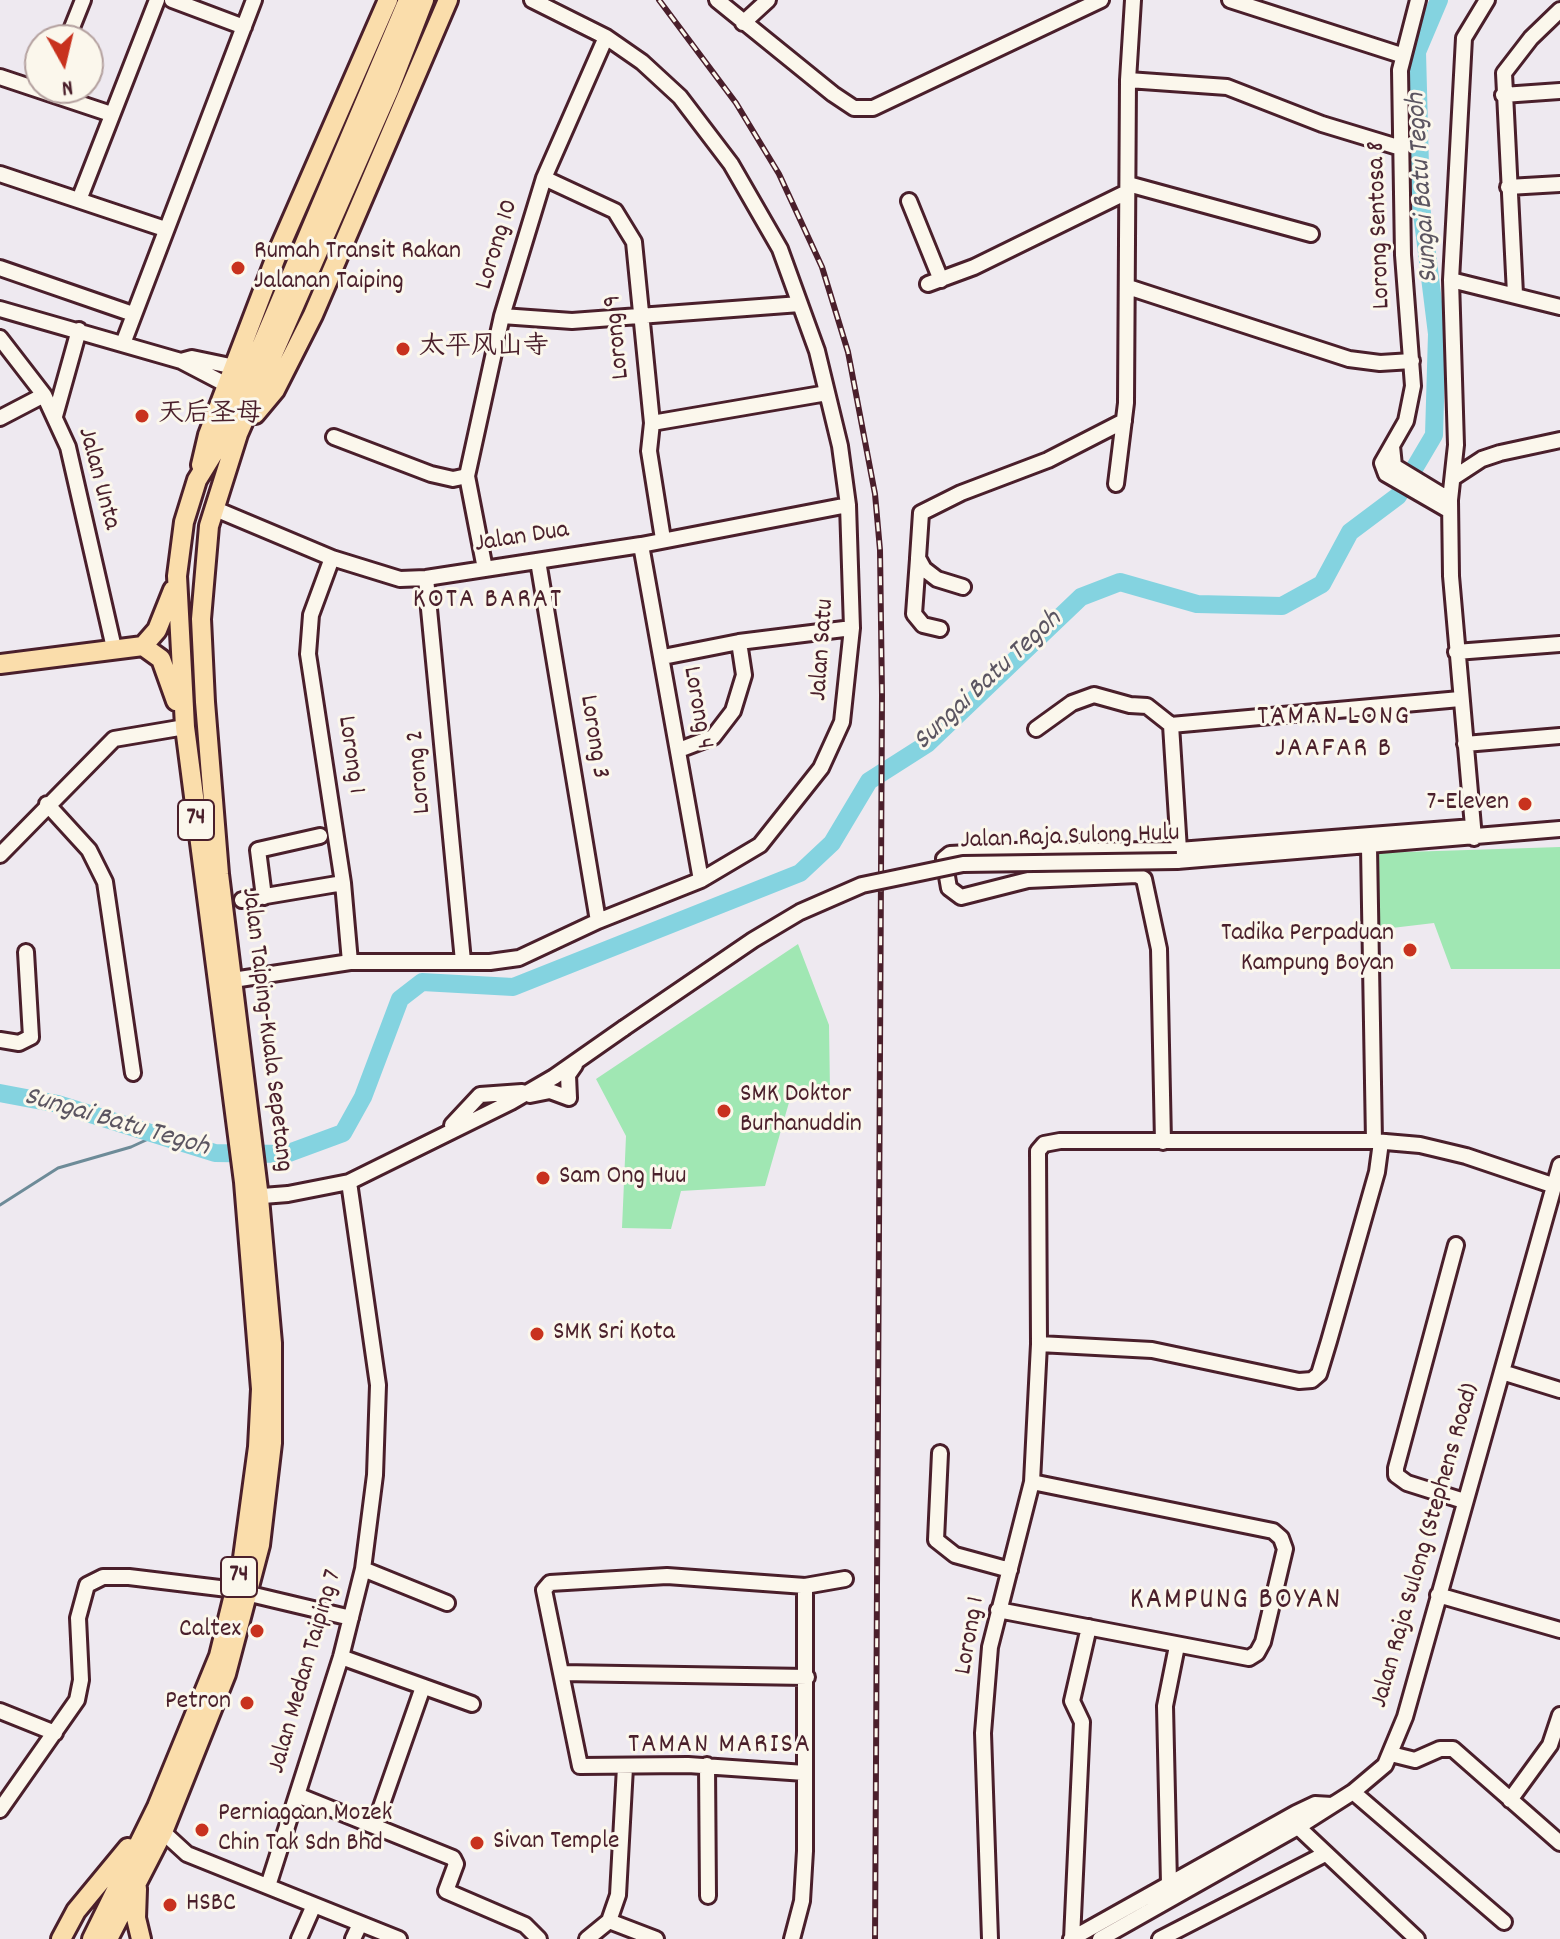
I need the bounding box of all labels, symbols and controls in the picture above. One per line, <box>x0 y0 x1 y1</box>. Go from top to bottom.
north arrow <box>24 24 104 104</box>
text: N <box>60 70 75 102</box>
water label: Sungai Batu Tegoh <box>1402 92 1448 284</box>
street label: Lorong Sentosa 8 <box>1362 140 1400 310</box>
street label: Lorong 10 <box>471 196 527 294</box>
place label: Rumah Transit Rakan Jalanan Taiping <box>254 237 461 298</box>
marker: Rumah Transit Rakan Jalanan Taiping <box>229 259 247 277</box>
street label: Lorong 9 <box>599 293 639 381</box>
place label: 太平风山寺 <box>419 333 549 365</box>
marker: 太平风山寺 <box>394 340 412 358</box>
place label: 天后圣母 <box>158 400 262 432</box>
marker: 天后圣母 <box>133 407 151 425</box>
street label: Jalan Unta <box>68 425 126 533</box>
street label: Jalan Dua <box>473 516 571 562</box>
district label: KOTA BARAT <box>413 585 563 619</box>
street label: Jalan Satu <box>805 598 843 702</box>
water label: Sungai Batu Tegoh <box>908 605 1070 759</box>
street label: Lorong 4 <box>673 664 719 752</box>
street label: Lorong 3 <box>570 693 614 781</box>
district label: TAMAN LONG JAAFAR B <box>1257 702 1411 768</box>
street label: Lorong 1 <box>328 714 370 796</box>
street label: Lorong 2 <box>402 729 440 815</box>
place label: 7-Eleven <box>1426 788 1509 820</box>
marker: 7-Eleven <box>1516 795 1534 813</box>
road number: 74 <box>178 800 214 840</box>
street label: Jalan Raja Sulong Hulu <box>960 820 1180 858</box>
street label: Jalan Taiping-Kuala Sepetang <box>232 886 298 1174</box>
place label: Tadika Perpaduan Kampung Boyan <box>1221 919 1394 980</box>
marker: Tadika Perpaduan Kampung Boyan <box>1401 941 1419 959</box>
place label: SMK Doktor Burhanuddin <box>740 1080 862 1142</box>
water label: Sungai Batu Tegoh <box>20 1082 212 1166</box>
marker: SMK Doktor Burhanuddin <box>715 1102 733 1120</box>
place label: Sam Ong Huu <box>559 1162 686 1194</box>
marker: Sam Ong Huu <box>534 1169 552 1187</box>
place label: SMK Sri Kota <box>553 1318 675 1350</box>
marker: SMK Sri Kota <box>528 1325 546 1343</box>
street label: Jalan Raja Sulong (Stephens Road) <box>1366 1380 1488 1712</box>
road number: 74 <box>221 1557 257 1597</box>
street label: Jalan Medan Taiping 7 <box>263 1567 351 1777</box>
district label: KAMPUNG BOYAN <box>1130 1585 1342 1621</box>
street label: Lorong 1 <box>950 1595 994 1677</box>
place label: Caltex <box>179 1615 241 1647</box>
marker: Caltex <box>248 1622 266 1640</box>
place label: Petron <box>165 1687 231 1719</box>
marker: Petron <box>238 1694 256 1712</box>
district label: TAMAN MARISA <box>628 1730 812 1764</box>
place label: Perniagaan Mozek Chin Tak Sdn Bhd <box>218 1799 392 1860</box>
marker: Perniagaan Mozek Chin Tak Sdn Bhd <box>193 1821 211 1839</box>
place label: Sivan Temple <box>493 1827 620 1859</box>
marker: Sivan Temple <box>468 1834 486 1852</box>
place label: HSBC <box>186 1889 236 1921</box>
marker: HSBC <box>161 1896 179 1914</box>

